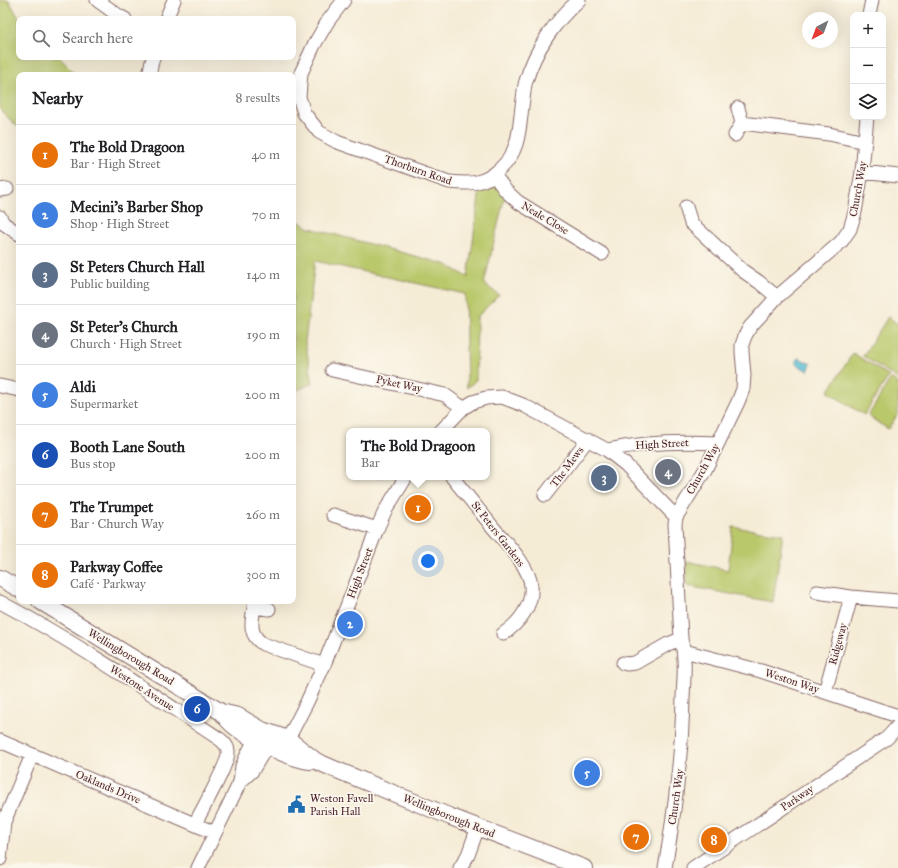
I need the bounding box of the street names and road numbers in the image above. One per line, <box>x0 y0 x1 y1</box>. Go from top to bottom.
street label: Thorburn Road <box>383 152 454 188</box>
street label: Church Way <box>847 159 869 218</box>
street label: Neale Close <box>519 199 571 237</box>
street label: Pyket Way <box>375 373 424 395</box>
street label: High Street <box>635 436 689 452</box>
street label: Church Way <box>684 441 723 497</box>
street label: The Mews <box>547 444 587 490</box>
street label: St Peters Gardens <box>469 499 527 569</box>
street label: High Street <box>344 546 376 600</box>
street label: Ridgeway <box>826 621 850 666</box>
street label: Wellingborough Road <box>86 626 177 688</box>
street label: Westone Avenue <box>107 662 177 714</box>
street label: Weston Way <box>763 666 821 696</box>
street label: Church Way <box>666 767 686 826</box>
street label: Oaklands Drive <box>74 768 143 807</box>
street label: Parkway <box>778 782 817 814</box>
street label: Wellingborough Road <box>401 792 497 841</box>

